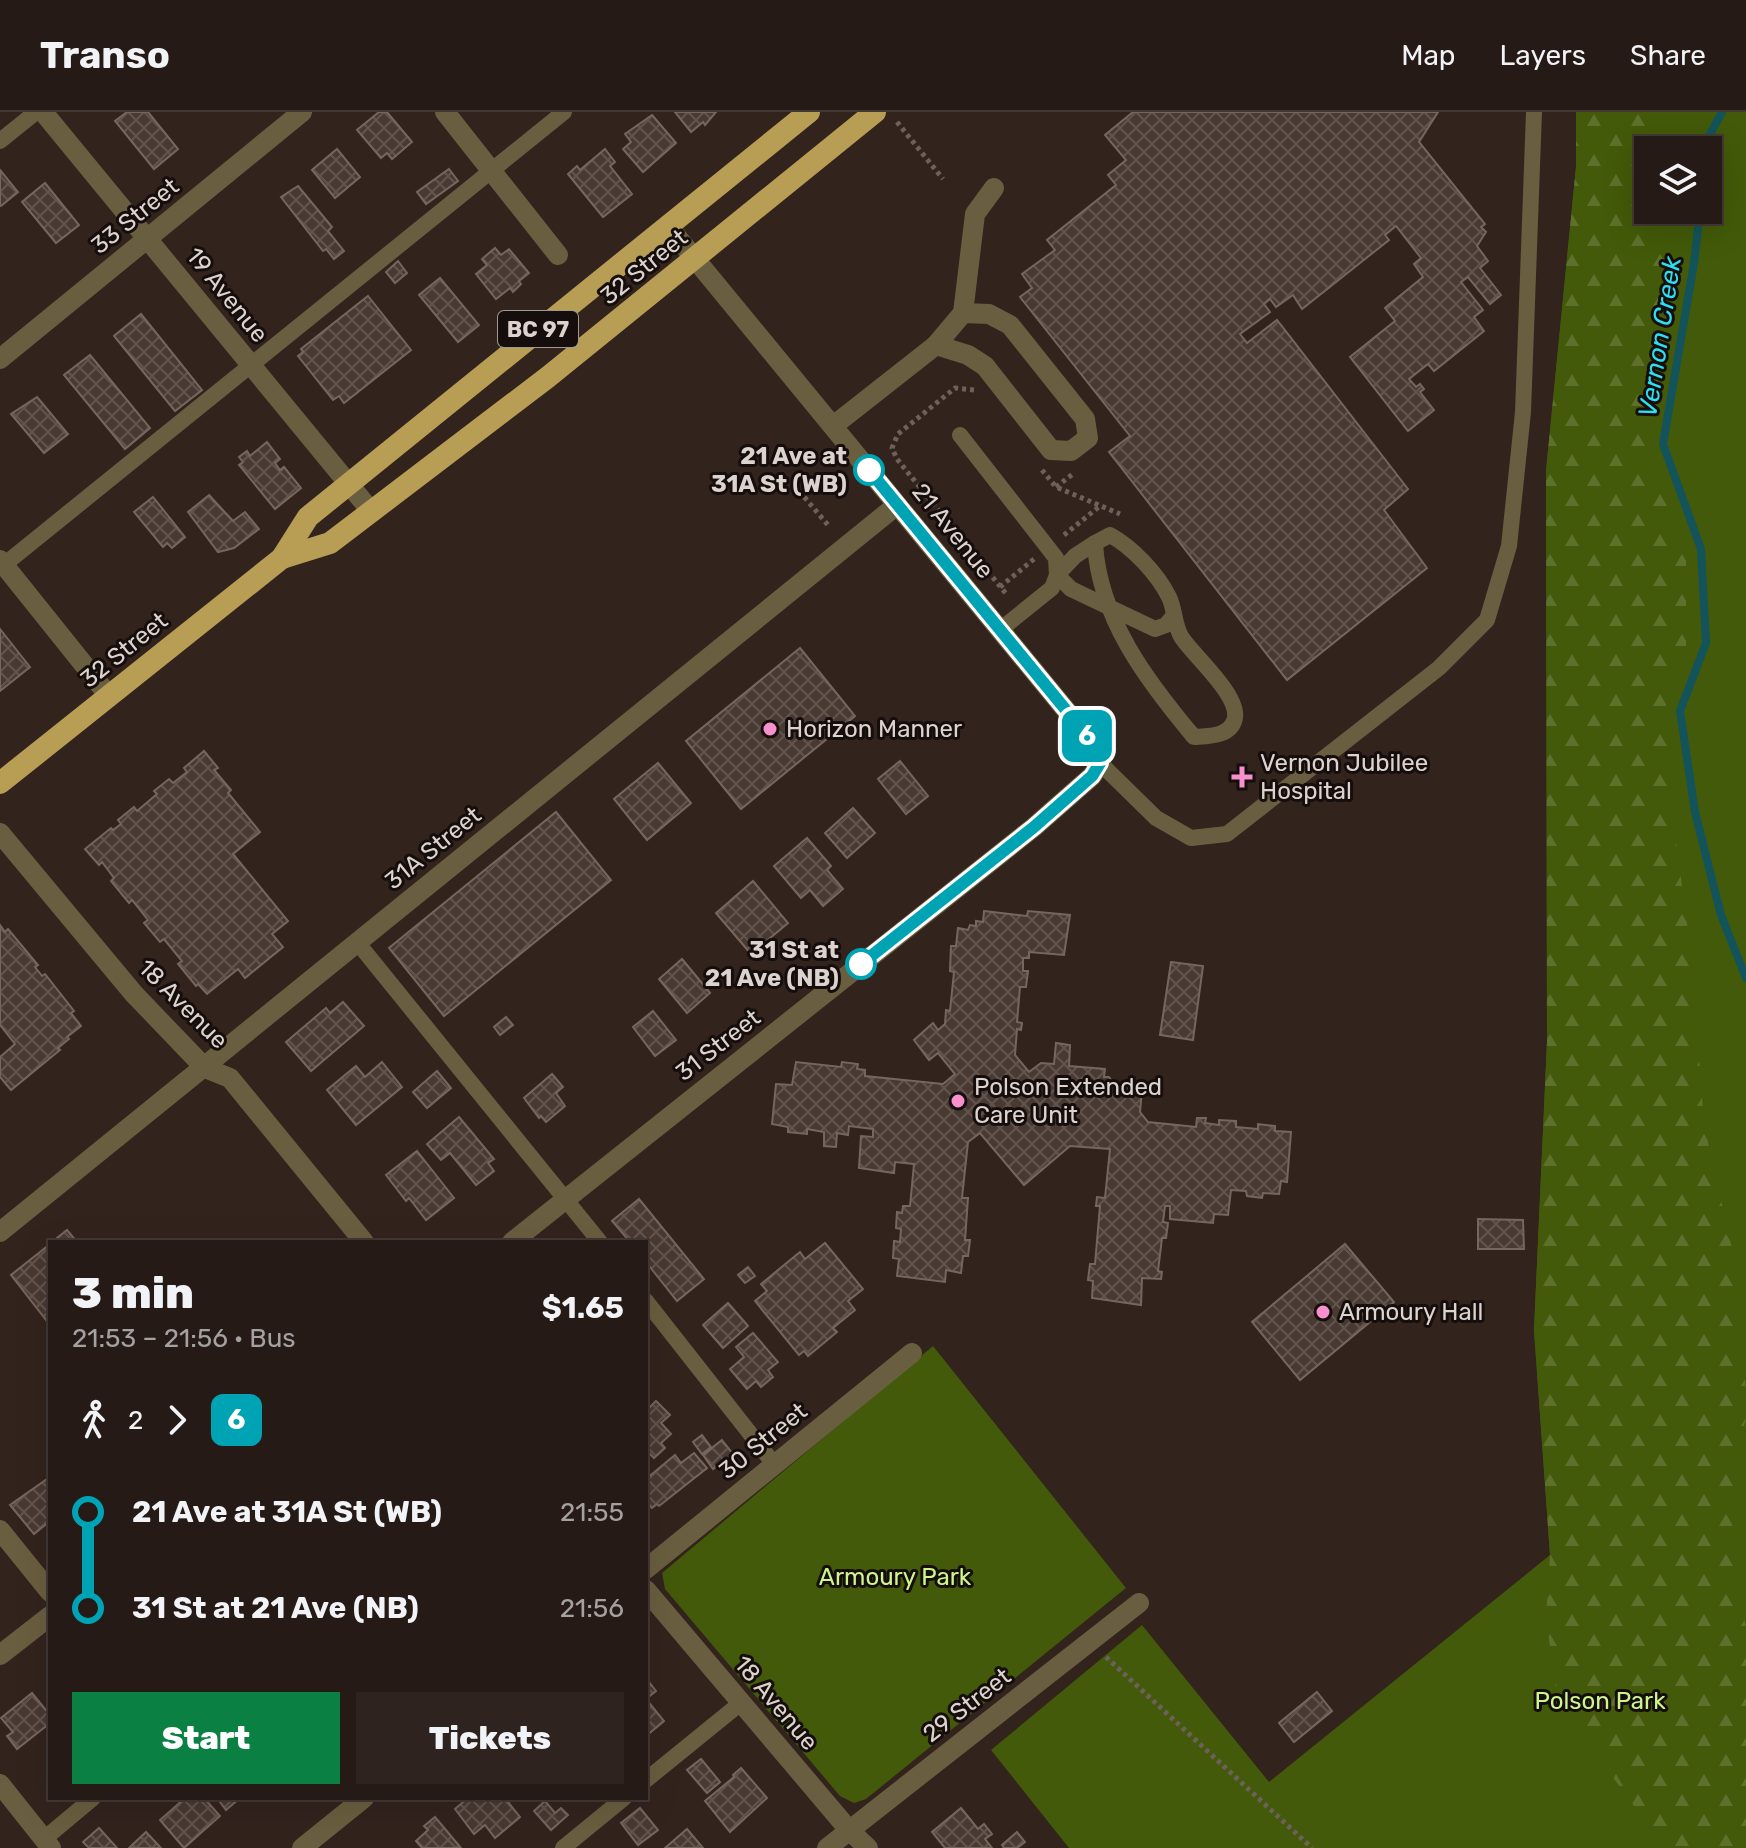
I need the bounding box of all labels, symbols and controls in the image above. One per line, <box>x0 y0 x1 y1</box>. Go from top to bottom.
text: Transo <box>40 32 170 78</box>
text: Map <box>1401 39 1456 72</box>
text: Layers <box>1500 39 1586 72</box>
text: Share <box>1630 39 1706 72</box>
map controls <box>1634 136 1722 224</box>
button: layers <box>1634 136 1722 224</box>
street label: 33 Street <box>86 172 184 260</box>
street label: 32 Street <box>595 223 693 311</box>
street label: 19 Avenue <box>180 242 274 348</box>
water label: Vernon Creek <box>1632 254 1688 420</box>
road number: BC 97 <box>498 311 578 347</box>
place label: 21 Ave at 31A St (WB) <box>711 442 847 498</box>
marker: 21 Ave at 31A St (WB) <box>854 455 884 485</box>
street label: 21 Avenue <box>906 478 1000 584</box>
street label: 32 Street <box>75 606 173 694</box>
line badge: 6 <box>1061 710 1113 762</box>
place label: Horizon Manner <box>786 715 962 743</box>
text: 6 <box>1078 719 1096 752</box>
marker: Horizon Manner <box>761 720 779 738</box>
place label: Vernon Jubilee Hospital <box>1260 749 1428 805</box>
marker: Vernon Jubilee Hospital <box>1231 766 1253 788</box>
street label: 31A Street <box>380 801 486 895</box>
place label: 31 St at 21 Ave (NB) <box>705 936 839 992</box>
marker: 31 St at 21 Ave (NB) <box>846 949 876 979</box>
street label: 18 Avenue <box>132 953 234 1055</box>
street label: 31 Street <box>670 1003 766 1087</box>
place label: Polson Extended Care Unit <box>974 1073 1162 1129</box>
marker: Polson Extended Care Unit <box>949 1092 967 1110</box>
text: 3 min <box>72 1267 194 1319</box>
text: $1.65 <box>542 1290 624 1326</box>
place label: Armoury Hall <box>1339 1298 1483 1326</box>
marker: Armoury Hall <box>1314 1303 1332 1321</box>
text: 21:53 – 21:56 · Bus <box>72 1323 296 1354</box>
street label: 30 Street <box>713 1397 813 1485</box>
icon: walk <box>72 1398 116 1442</box>
icon: forward <box>155 1398 199 1442</box>
text: 6 <box>227 1403 246 1436</box>
text: 2 <box>128 1405 143 1436</box>
text: 21 Ave at 31A St (WB) <box>132 1494 442 1530</box>
text: 21:55 <box>560 1497 624 1528</box>
park label: Armoury Park <box>819 1563 972 1591</box>
text: 31 St at 21 Ave (NB) <box>132 1590 419 1626</box>
text: 21:56 <box>560 1593 624 1624</box>
street label: 18 Avenue <box>728 1650 824 1756</box>
street label: 29 Street <box>918 1662 1016 1748</box>
park label: Polson Park <box>1534 1687 1666 1715</box>
button: Start <box>72 1692 340 1784</box>
button: Tickets <box>356 1692 624 1784</box>

